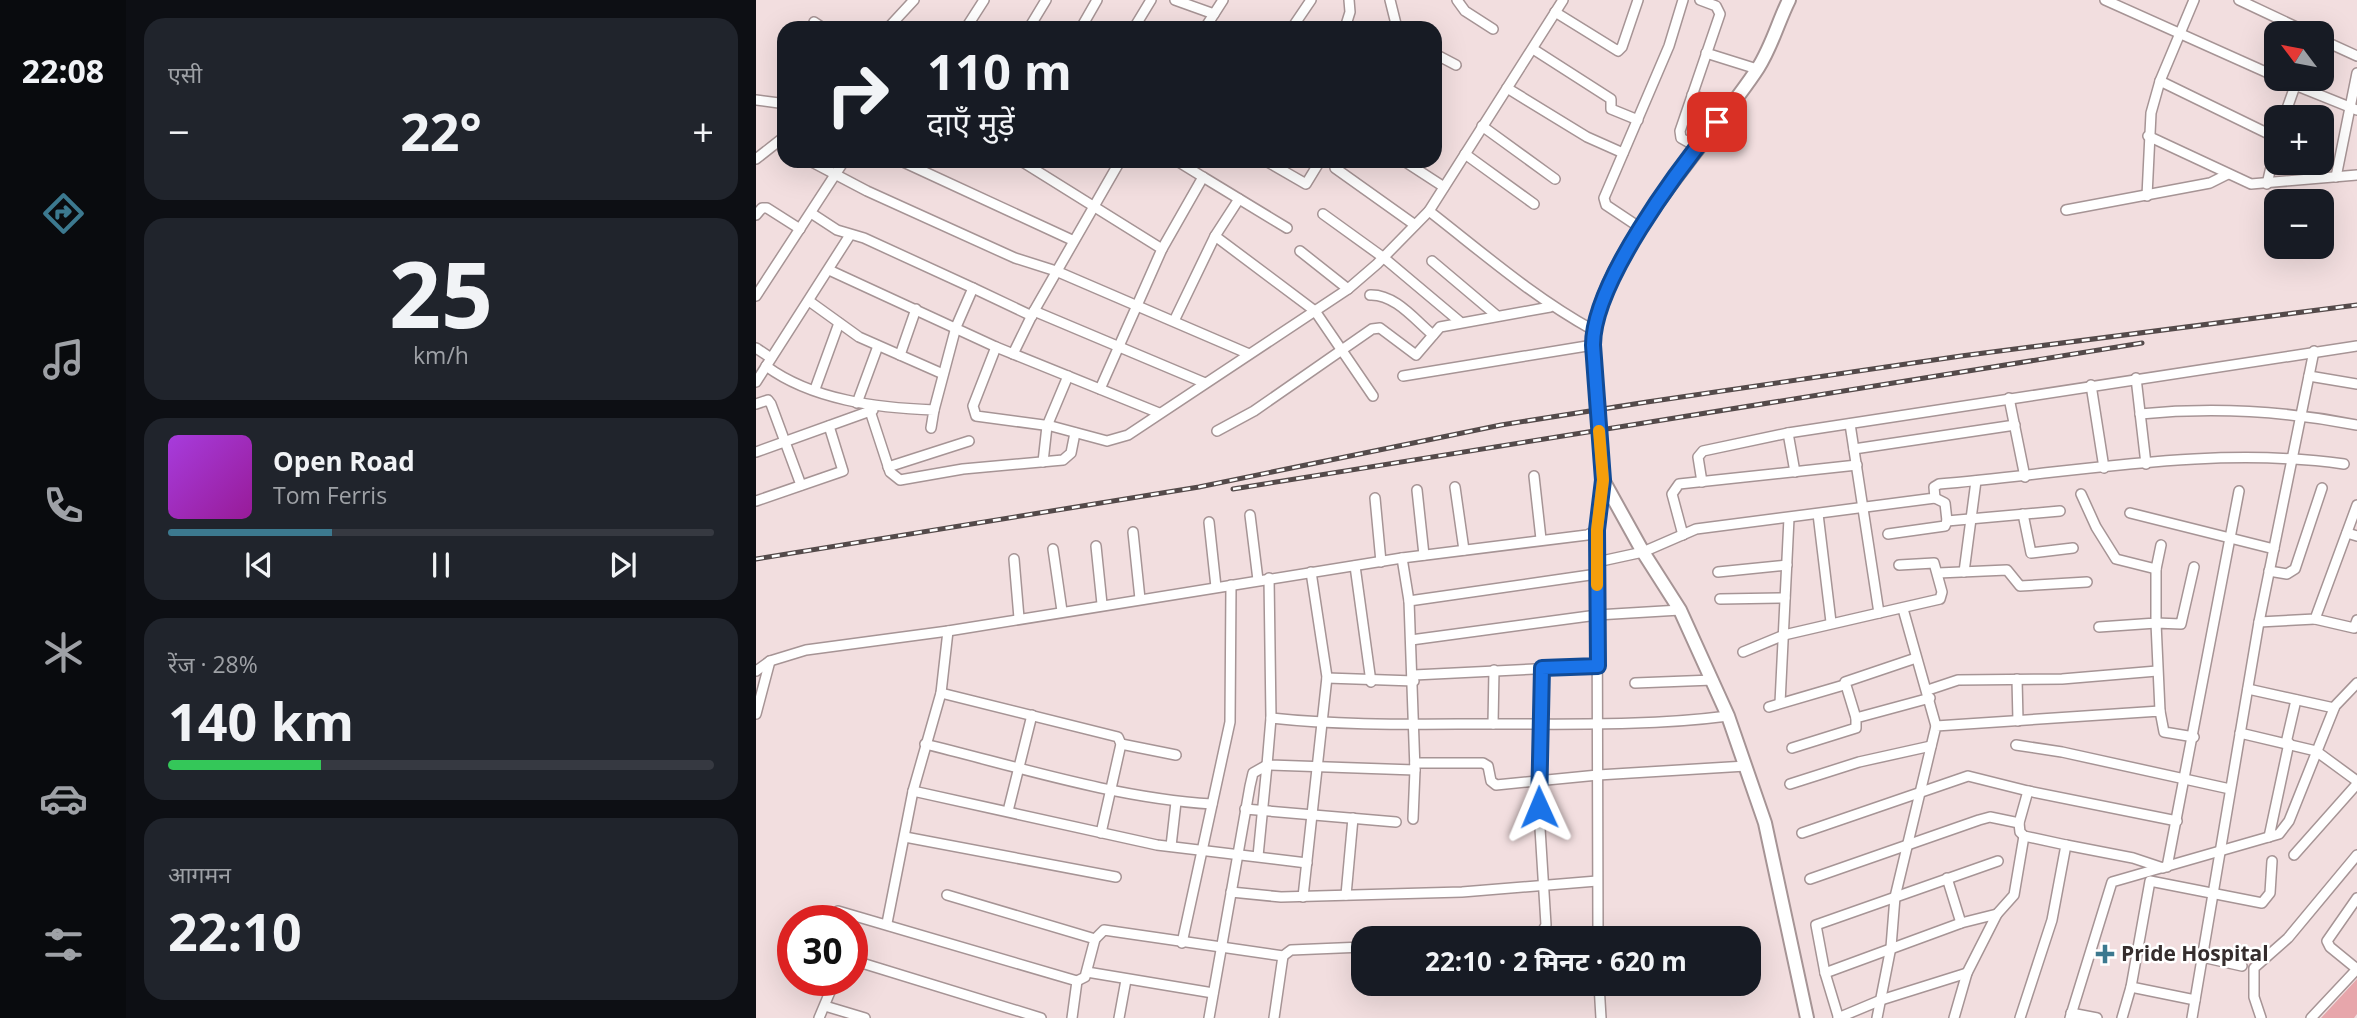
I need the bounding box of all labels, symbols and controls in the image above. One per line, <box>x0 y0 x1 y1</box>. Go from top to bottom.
north arrow <box>2264 21 2334 91</box>
map controls <box>2264 21 2334 259</box>
text: 110 m <box>927 38 1072 104</box>
text: 22:08 <box>22 49 104 92</box>
icon: right <box>812 49 903 140</box>
text: एसी <box>168 58 202 90</box>
pin <box>1687 92 1747 152</box>
text: 22° <box>400 95 482 166</box>
text: दाएँ मुड़ें <box>927 101 1015 144</box>
icon: arrive <box>1698 103 1736 141</box>
text: − <box>168 105 190 157</box>
text: + <box>692 105 714 157</box>
button: + <box>2264 105 2334 175</box>
icon: directions <box>39 189 88 238</box>
button: − <box>2264 189 2334 259</box>
text: 25 <box>389 231 493 355</box>
icon: music <box>39 335 88 384</box>
text: km/h <box>413 339 469 371</box>
text: Open Road <box>273 443 415 479</box>
text: Tom Ferris <box>273 479 387 511</box>
icon: phone <box>39 481 88 530</box>
icon: previous <box>240 546 278 584</box>
icon: pause <box>422 546 460 584</box>
icon: next <box>604 546 642 584</box>
icon: climate <box>39 628 88 677</box>
text: रेंज · 28% <box>168 648 258 680</box>
text: 140 km <box>168 685 354 756</box>
position arrow <box>1502 770 1576 844</box>
icon: car <box>39 774 88 823</box>
text: आगमन <box>168 858 231 890</box>
text: 22:10 <box>168 895 302 966</box>
speed limit sign: 30 <box>777 905 868 996</box>
icon: filters <box>39 920 88 969</box>
place label: Pride Hospital <box>2121 939 2269 967</box>
text: 22:10 · 2 मिनट · 620 m <box>1425 943 1687 979</box>
marker: Pride Hospital <box>2095 944 2115 964</box>

